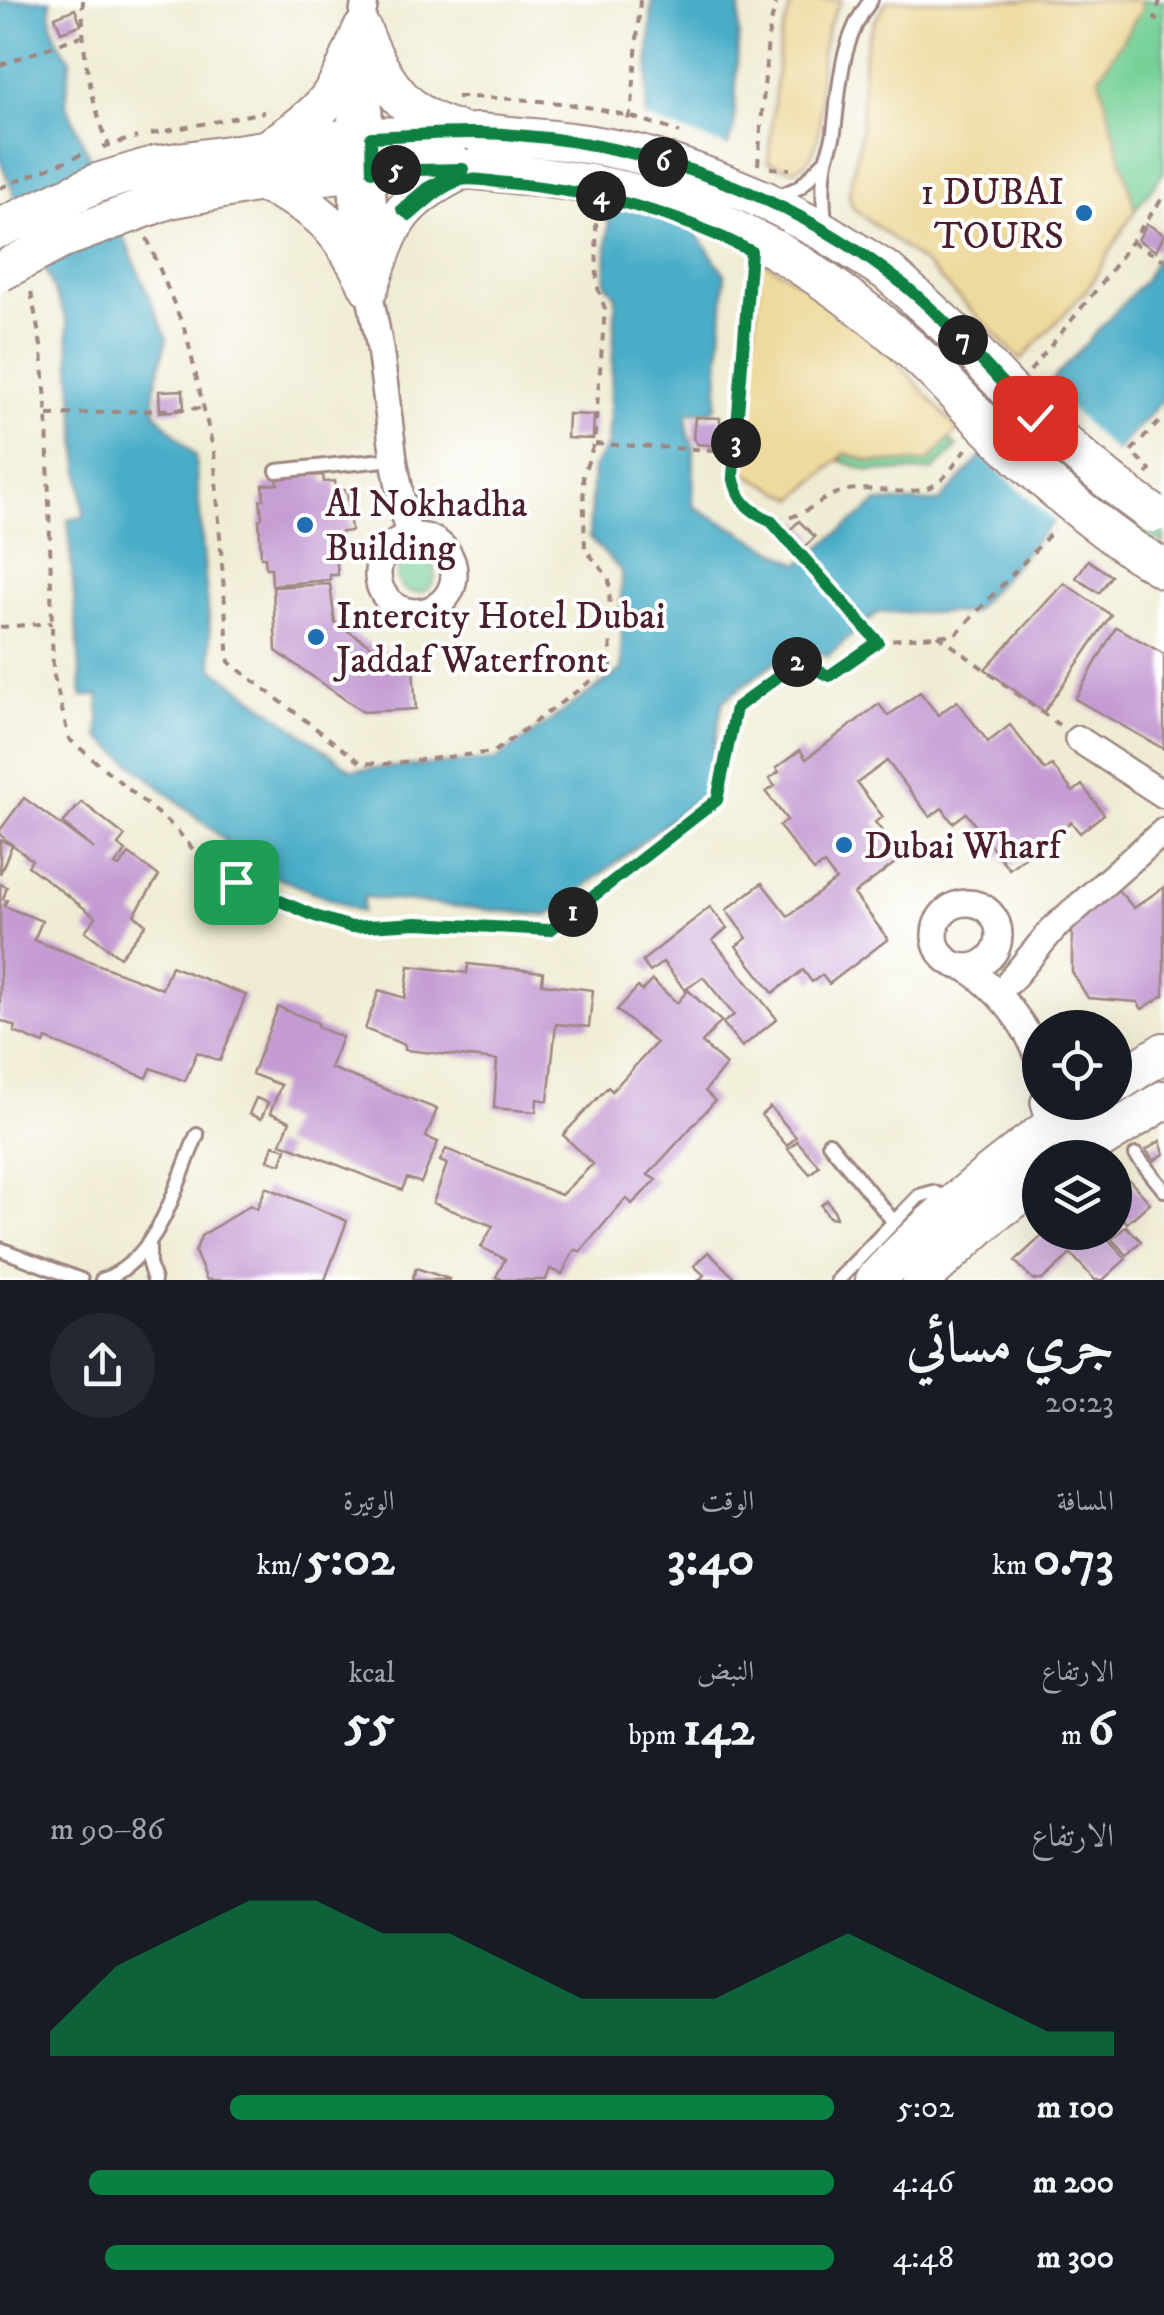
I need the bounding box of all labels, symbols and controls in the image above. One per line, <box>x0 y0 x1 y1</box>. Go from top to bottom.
pin: 6 <box>638 137 688 187</box>
text: 6 <box>656 144 670 179</box>
pin: 5 <box>371 145 421 195</box>
text: 5 <box>389 152 403 187</box>
place label: 1 DUBAI TOURS <box>921 169 1064 261</box>
pin: 4 <box>576 171 626 221</box>
text: 4 <box>593 178 609 213</box>
marker: 1 DUBAI TOURS <box>1073 202 1095 224</box>
pin: 7 <box>938 315 988 365</box>
text: 7 <box>956 322 970 357</box>
pin <box>993 376 1078 461</box>
icon: check <box>1008 391 1063 446</box>
pin: 3 <box>711 418 761 468</box>
text: 3 <box>731 425 741 460</box>
place label: Al Nokhadha Building <box>325 481 527 573</box>
marker: Al Nokhadha Building <box>294 514 316 536</box>
place label: Intercity Hotel Dubai Jaddaf Waterfront <box>333 593 665 685</box>
marker: Intercity Hotel Dubai Jaddaf Waterfront <box>305 626 327 648</box>
pin: 2 <box>772 637 822 687</box>
text: 2 <box>790 644 804 679</box>
place label: Dubai Wharf <box>864 823 1067 871</box>
marker: Dubai Wharf <box>833 834 855 856</box>
pin <box>194 840 279 925</box>
icon: arrive <box>209 855 264 910</box>
pin: 1 <box>548 887 598 937</box>
text: 1 <box>568 894 578 929</box>
map controls <box>1022 1010 1132 1250</box>
button: locate <box>1022 1010 1132 1120</box>
button: layers <box>1022 1140 1132 1250</box>
text: جري مسائي <box>906 1311 1114 1380</box>
button: share <box>50 1313 155 1418</box>
text: 20:23 <box>1045 1383 1114 1423</box>
text: الوتيرة <box>343 1484 395 1519</box>
text: الوقت <box>701 1484 754 1519</box>
text: المسافة <box>1057 1484 1114 1519</box>
text: 5:02 <box>305 1528 395 1591</box>
text: 3:40 <box>667 1528 754 1591</box>
text: 0.73 <box>1033 1528 1114 1591</box>
text: /km <box>257 1548 305 1583</box>
text: km <box>992 1548 1033 1583</box>
text: النبض <box>697 1654 754 1689</box>
text: الارتفاع <box>1041 1654 1114 1689</box>
text: kcal <box>349 1656 395 1691</box>
text: 55 <box>345 1691 395 1754</box>
text: 142 <box>683 1698 754 1761</box>
text: 6 <box>1088 1698 1114 1761</box>
text: bpm <box>628 1718 683 1753</box>
text: m <box>1061 1718 1088 1753</box>
text: 86–90 m <box>50 1810 164 1850</box>
text: الارتفاع <box>1031 1817 1114 1857</box>
text: 5:02 <box>897 2088 954 2128</box>
text: 100 m <box>1037 2088 1114 2128</box>
text: 4:46 <box>892 2163 954 2203</box>
text: 200 m <box>1033 2163 1114 2203</box>
text: 4:48 <box>893 2238 954 2278</box>
text: 300 m <box>1037 2238 1114 2278</box>

